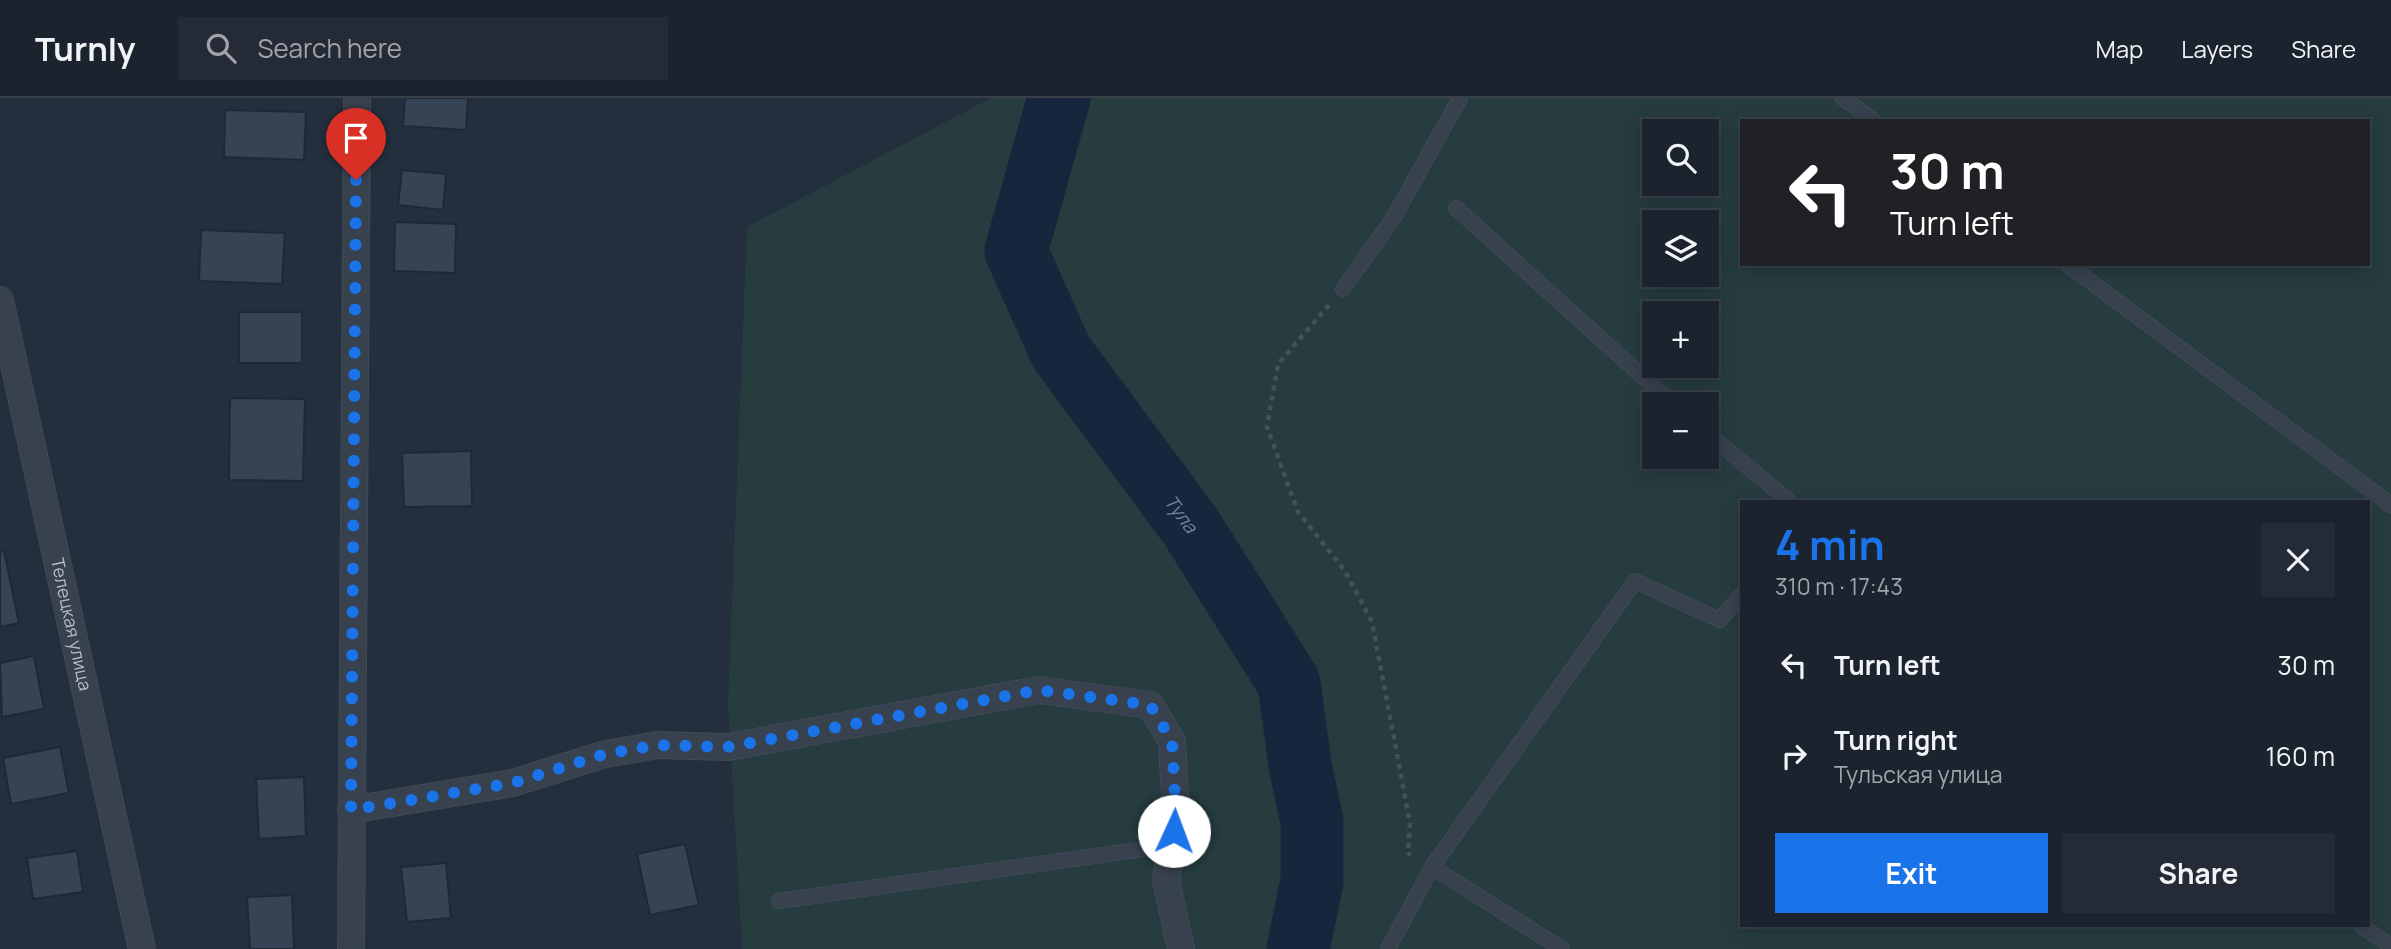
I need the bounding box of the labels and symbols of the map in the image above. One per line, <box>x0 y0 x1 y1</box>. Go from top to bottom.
pin <box>326 108 386 180</box>
water label: Тула <box>1158 489 1205 539</box>
street label: Телецкая улица <box>46 555 98 693</box>
position arrow <box>1137 794 1211 868</box>

